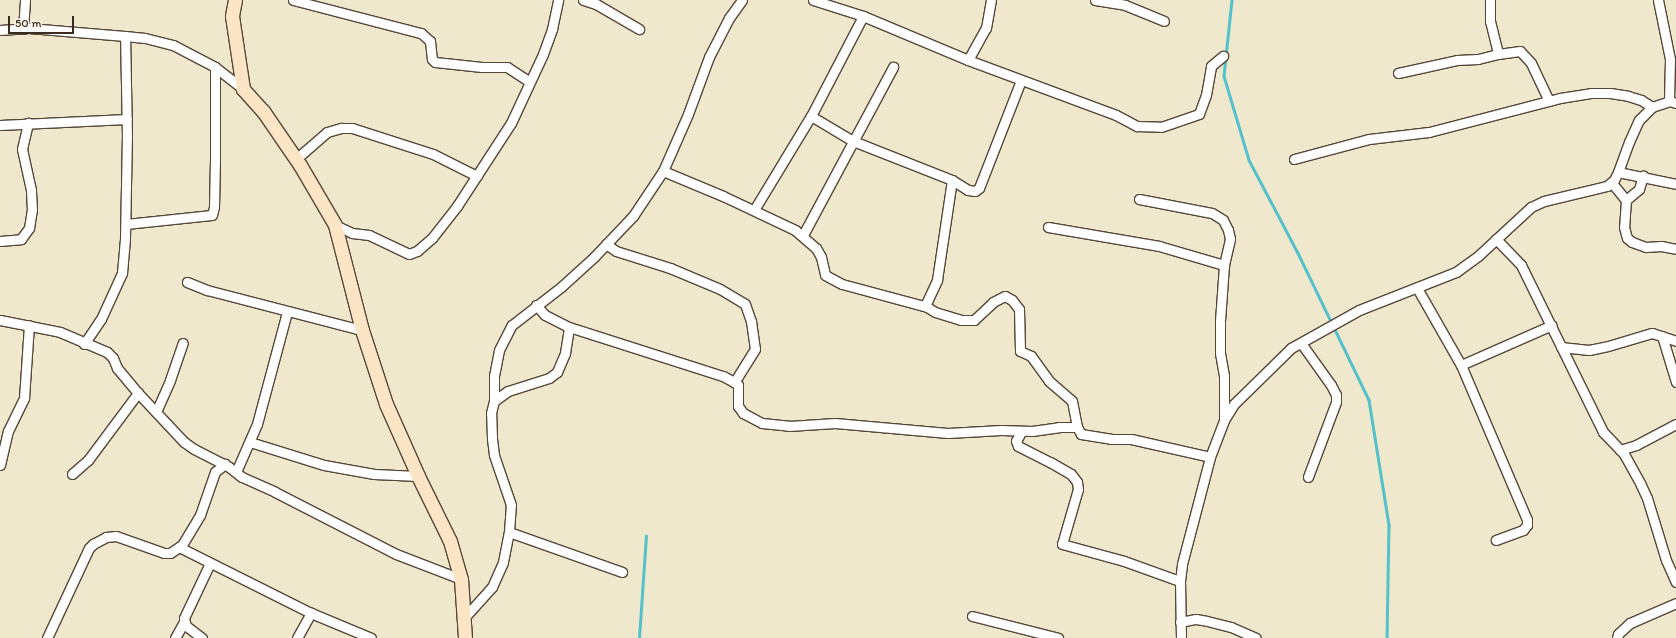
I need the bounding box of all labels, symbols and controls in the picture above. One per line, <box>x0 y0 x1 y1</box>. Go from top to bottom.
scale bar <box>10 8 76 34</box>
text: 50 m <box>15 16 41 30</box>

